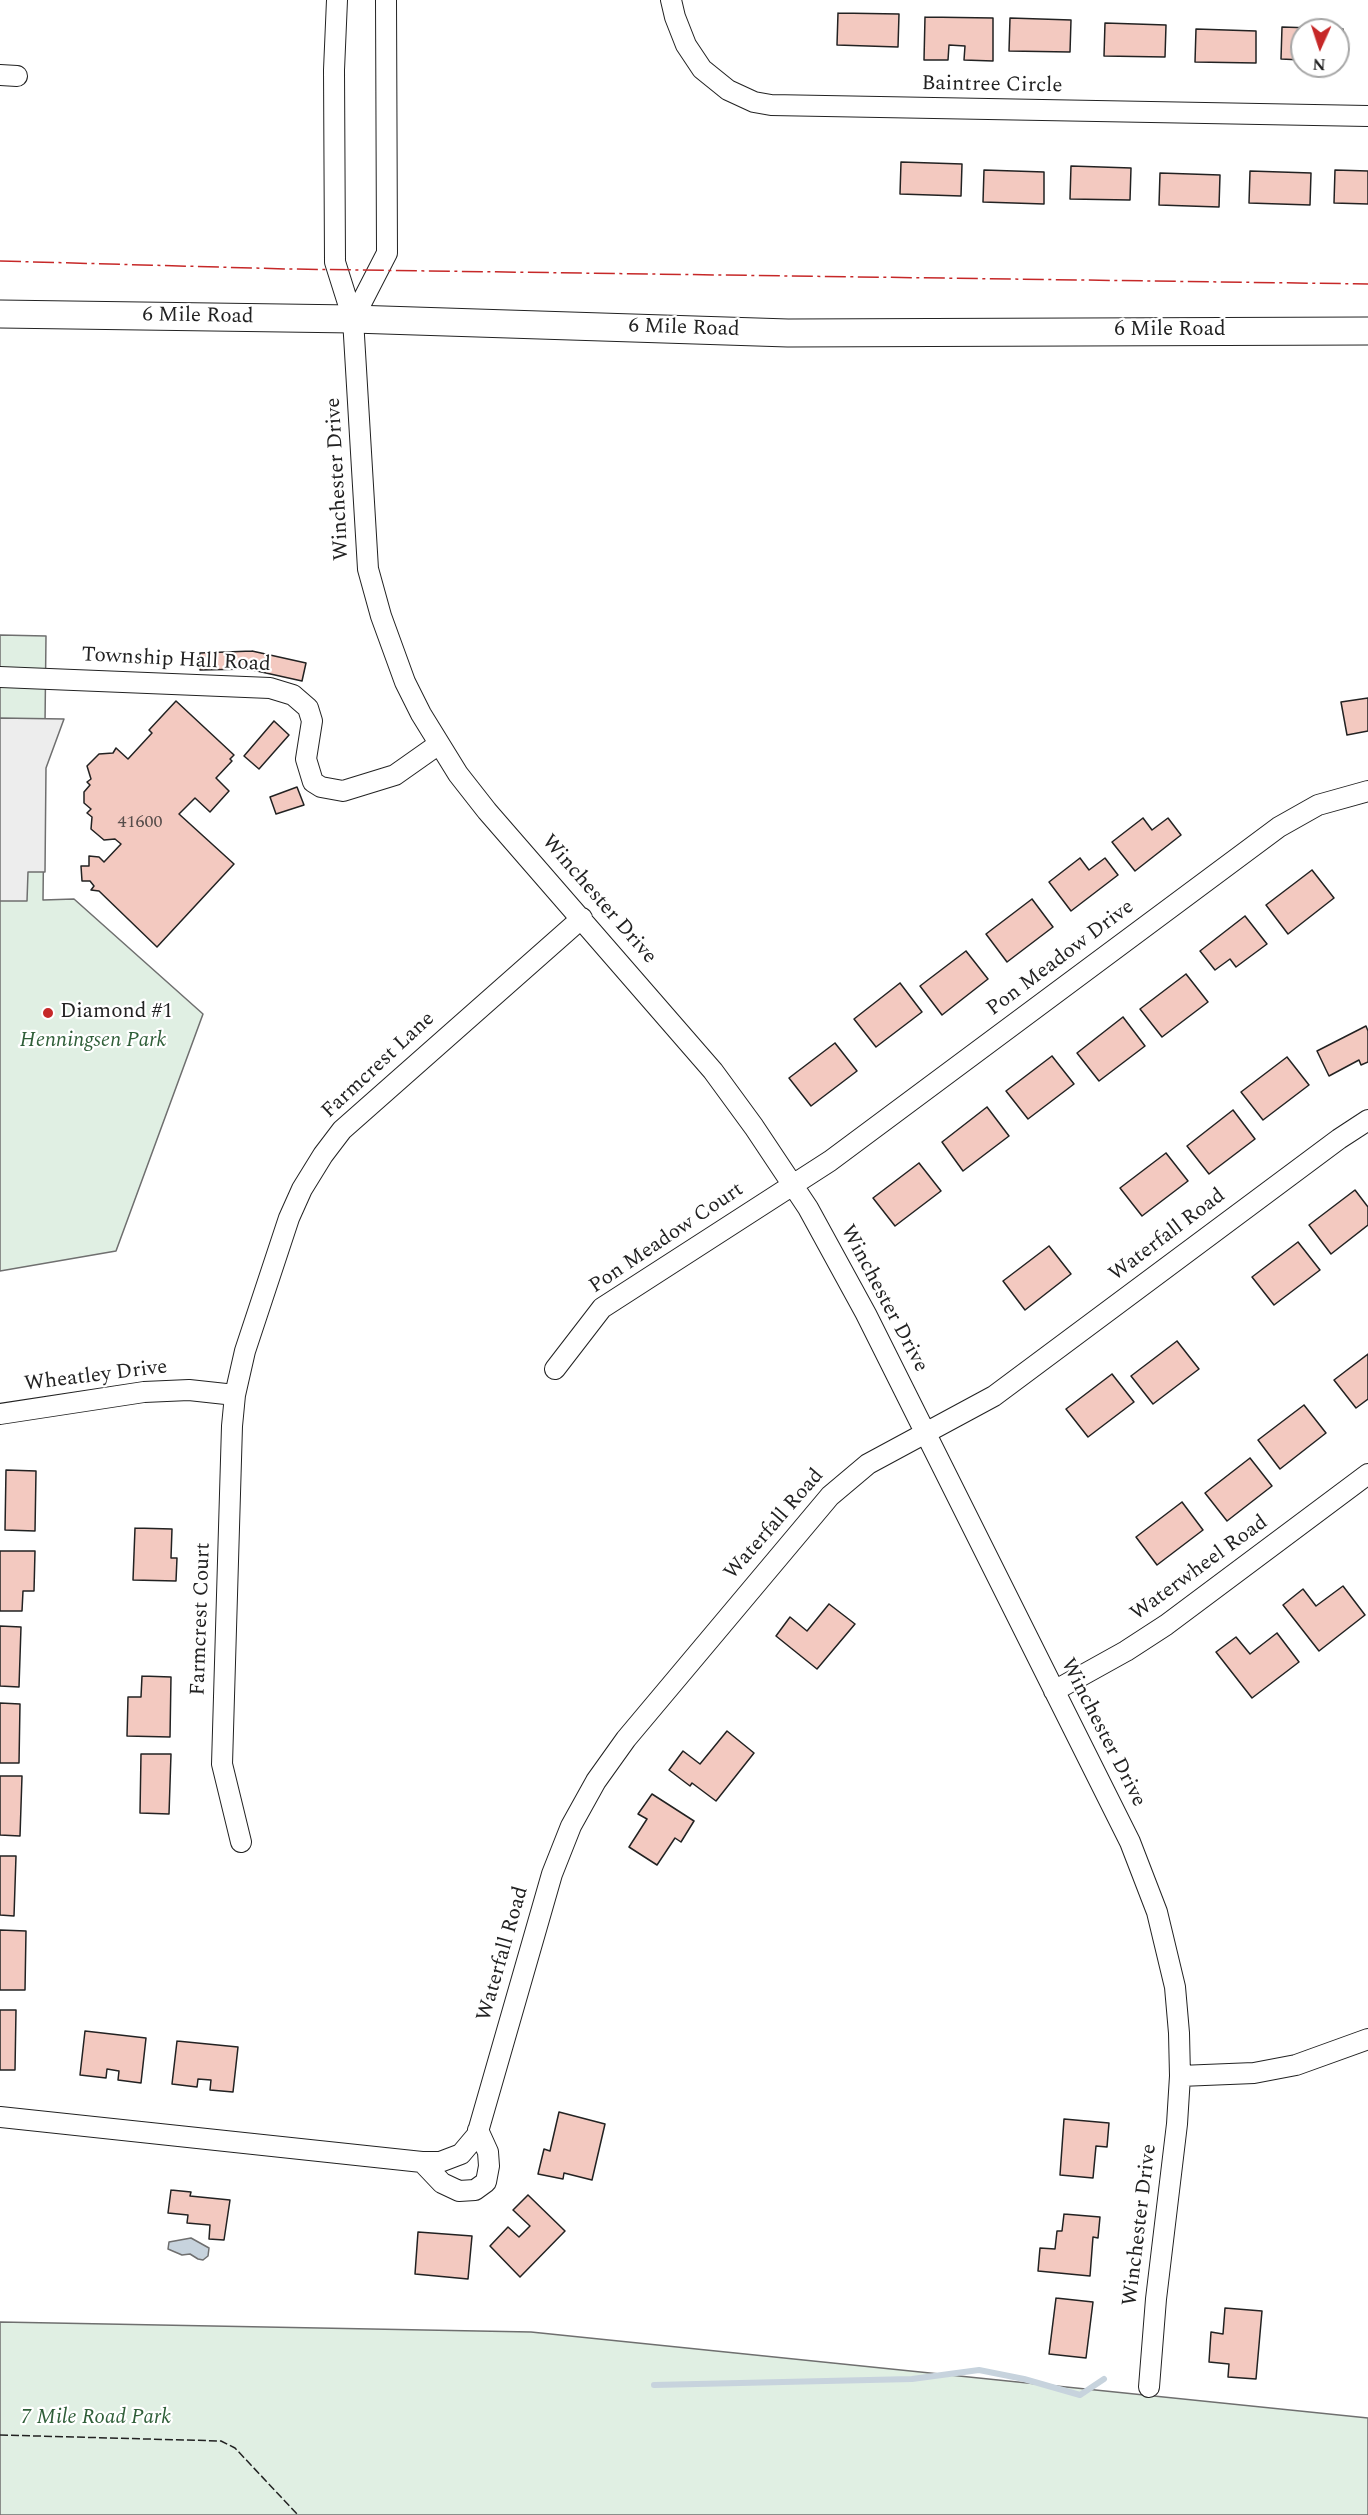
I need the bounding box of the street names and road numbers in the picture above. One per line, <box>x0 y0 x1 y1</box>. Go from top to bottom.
street label: Baintree Circle <box>921 72 1063 100</box>
street label: 6 Mile Road <box>142 303 254 331</box>
street label: 6 Mile Road <box>628 314 740 344</box>
street label: 6 Mile Road <box>1114 318 1226 344</box>
street label: Winchester Drive <box>322 397 356 561</box>
street label: Township Hall Road <box>81 643 271 679</box>
street label: Winchester Drive <box>535 830 661 970</box>
street label: Pon Meadow Drive <box>982 895 1140 1023</box>
street label: Farmcrest Lane <box>317 1007 441 1125</box>
street label: Pon Meadow Court <box>585 1178 749 1300</box>
street label: Waterfall Road <box>1105 1184 1231 1288</box>
street label: Winchester Drive <box>834 1221 932 1377</box>
street label: Wheatley Drive <box>23 1356 169 1398</box>
street label: Waterfall Road <box>720 1464 830 1586</box>
street label: Waterwheel Road <box>1126 1511 1274 1627</box>
street label: Farmcrest Court <box>187 1542 217 1696</box>
street label: Winchester Drive <box>1054 1655 1150 1811</box>
street label: Waterfall Road <box>473 1884 535 2024</box>
street label: Winchester Drive <box>1119 2143 1163 2307</box>

